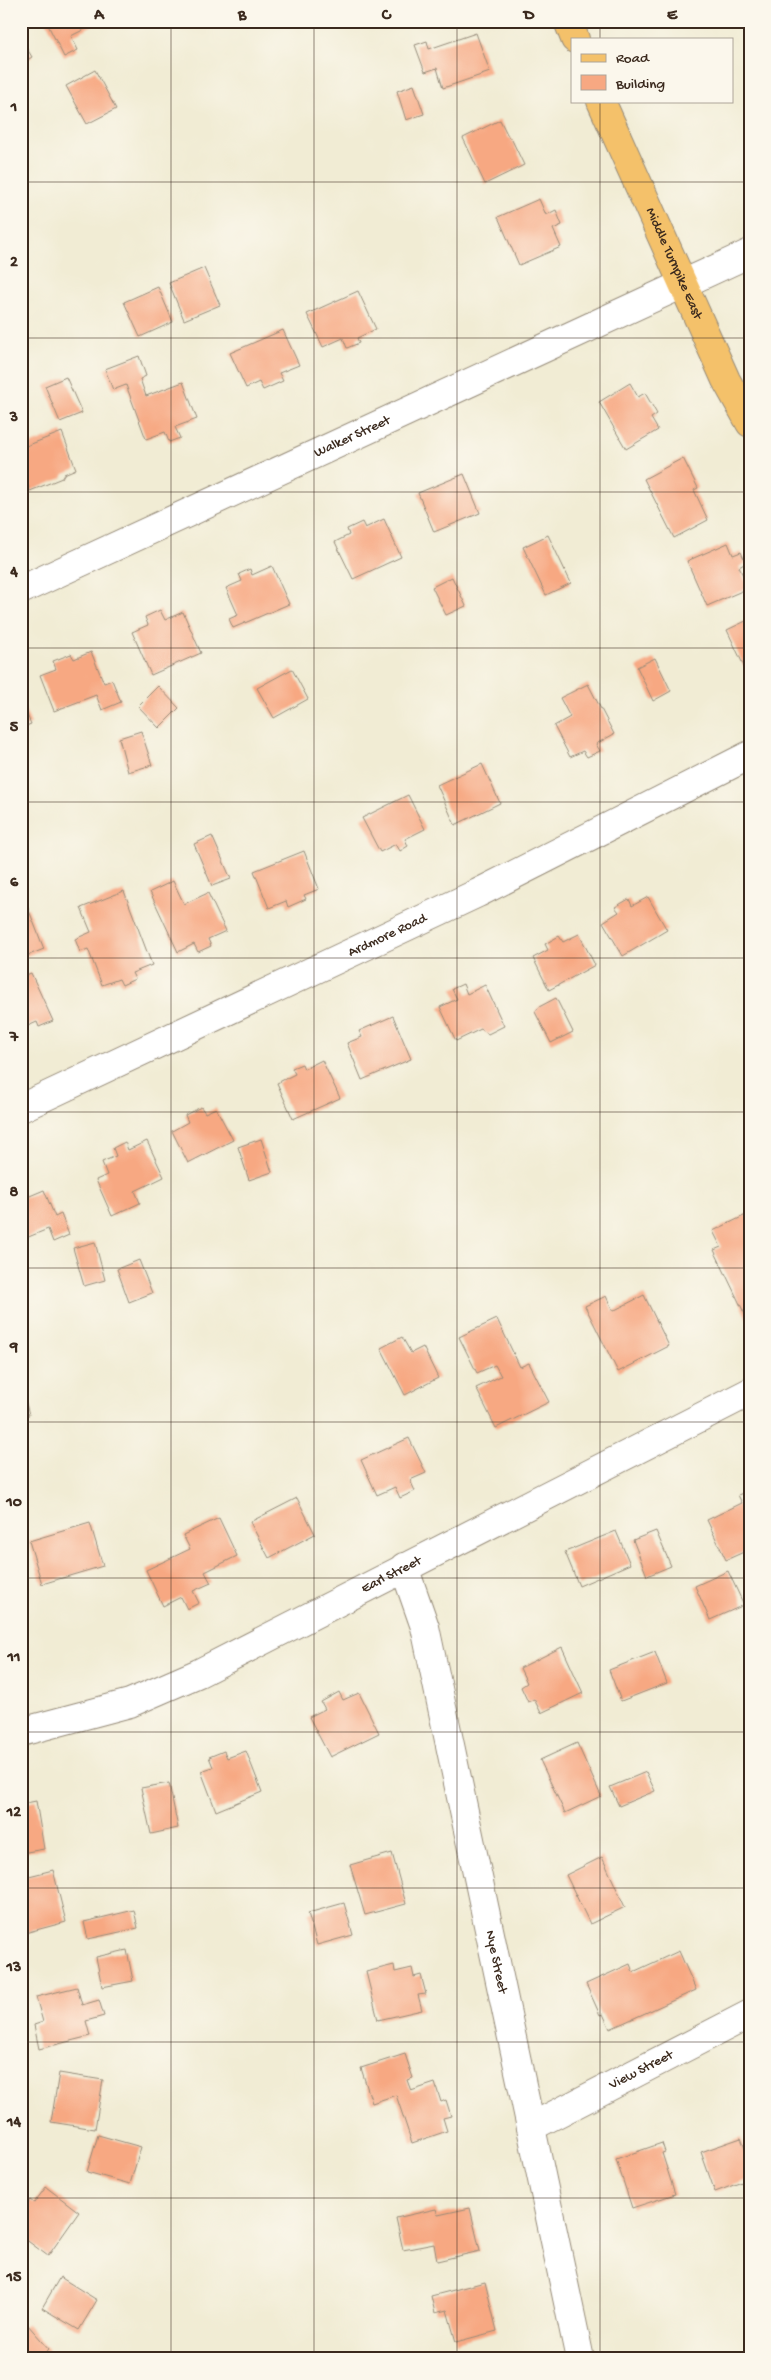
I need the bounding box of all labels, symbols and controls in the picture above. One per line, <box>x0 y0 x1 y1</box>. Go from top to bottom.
text: A <box>93 7 105 26</box>
text: B <box>237 7 247 26</box>
text: C <box>381 7 392 26</box>
text: D <box>522 7 535 26</box>
text: E <box>667 7 678 26</box>
legend <box>571 38 734 102</box>
text: Road <box>616 50 650 68</box>
text: Building <box>615 76 665 94</box>
text: 1 <box>10 99 17 118</box>
street label: Middle Turnpike East <box>641 205 707 323</box>
text: 2 <box>10 254 18 273</box>
text: 3 <box>9 409 18 428</box>
street label: Walker Street <box>312 411 394 462</box>
text: 4 <box>9 564 18 583</box>
text: 5 <box>10 719 19 738</box>
text: 6 <box>10 874 19 893</box>
street label: Ardmore Road <box>345 909 431 961</box>
text: 7 <box>9 1029 19 1048</box>
text: 8 <box>10 1184 19 1203</box>
text: 9 <box>9 1339 18 1358</box>
text: 10 <box>5 1494 22 1513</box>
street label: Earl Street <box>358 1552 425 1597</box>
text: 11 <box>7 1649 20 1668</box>
text: 12 <box>6 1804 21 1823</box>
street label: Nye Street <box>481 1929 511 1996</box>
text: 13 <box>6 1959 21 1978</box>
street label: View Street <box>605 2046 677 2094</box>
text: 14 <box>6 2114 21 2133</box>
text: 15 <box>6 2269 22 2288</box>

